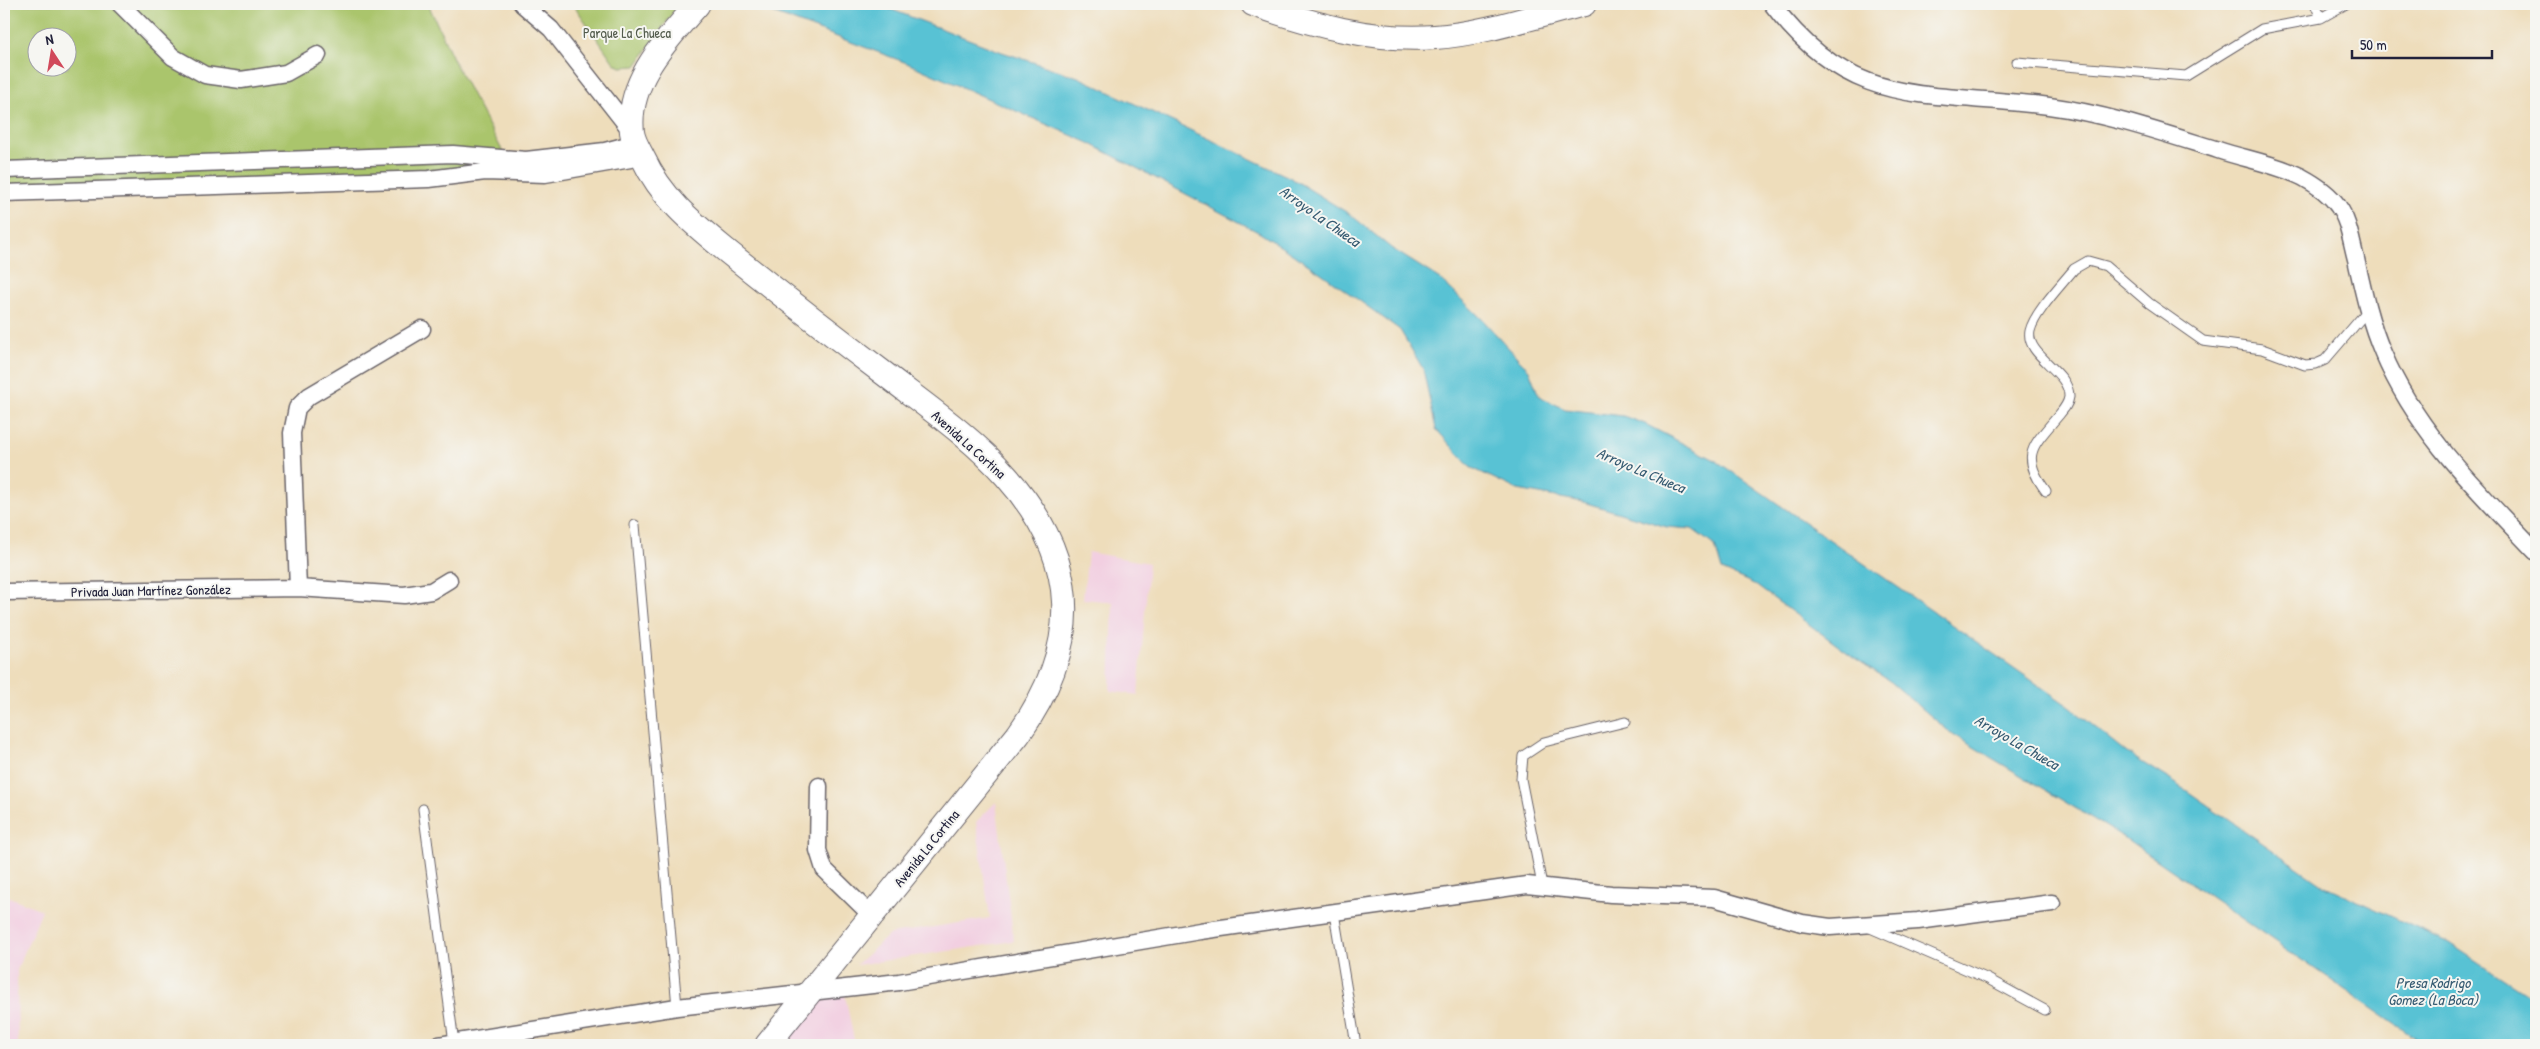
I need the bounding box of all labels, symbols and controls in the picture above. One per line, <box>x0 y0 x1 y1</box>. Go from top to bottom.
park label: Parque La Chueca <box>583 23 672 43</box>
north arrow <box>28 28 78 78</box>
scale bar <box>2352 28 2492 60</box>
text: N <box>44 29 55 49</box>
text: 50 m <box>2360 34 2387 55</box>
water label: Arroyo La Chueca <box>1276 180 1366 253</box>
street label: Avenida La Cortina <box>928 405 1011 483</box>
water label: Arroyo La Chueca <box>1594 442 1690 499</box>
street label: Privada Juan Martínez González <box>71 579 231 601</box>
water label: Arroyo La Chueca <box>1971 709 2065 776</box>
street label: Avenida La Cortina <box>889 805 963 891</box>
water label: Presa Rodrigo Gomez (La Boca) <box>2388 972 2480 1010</box>

